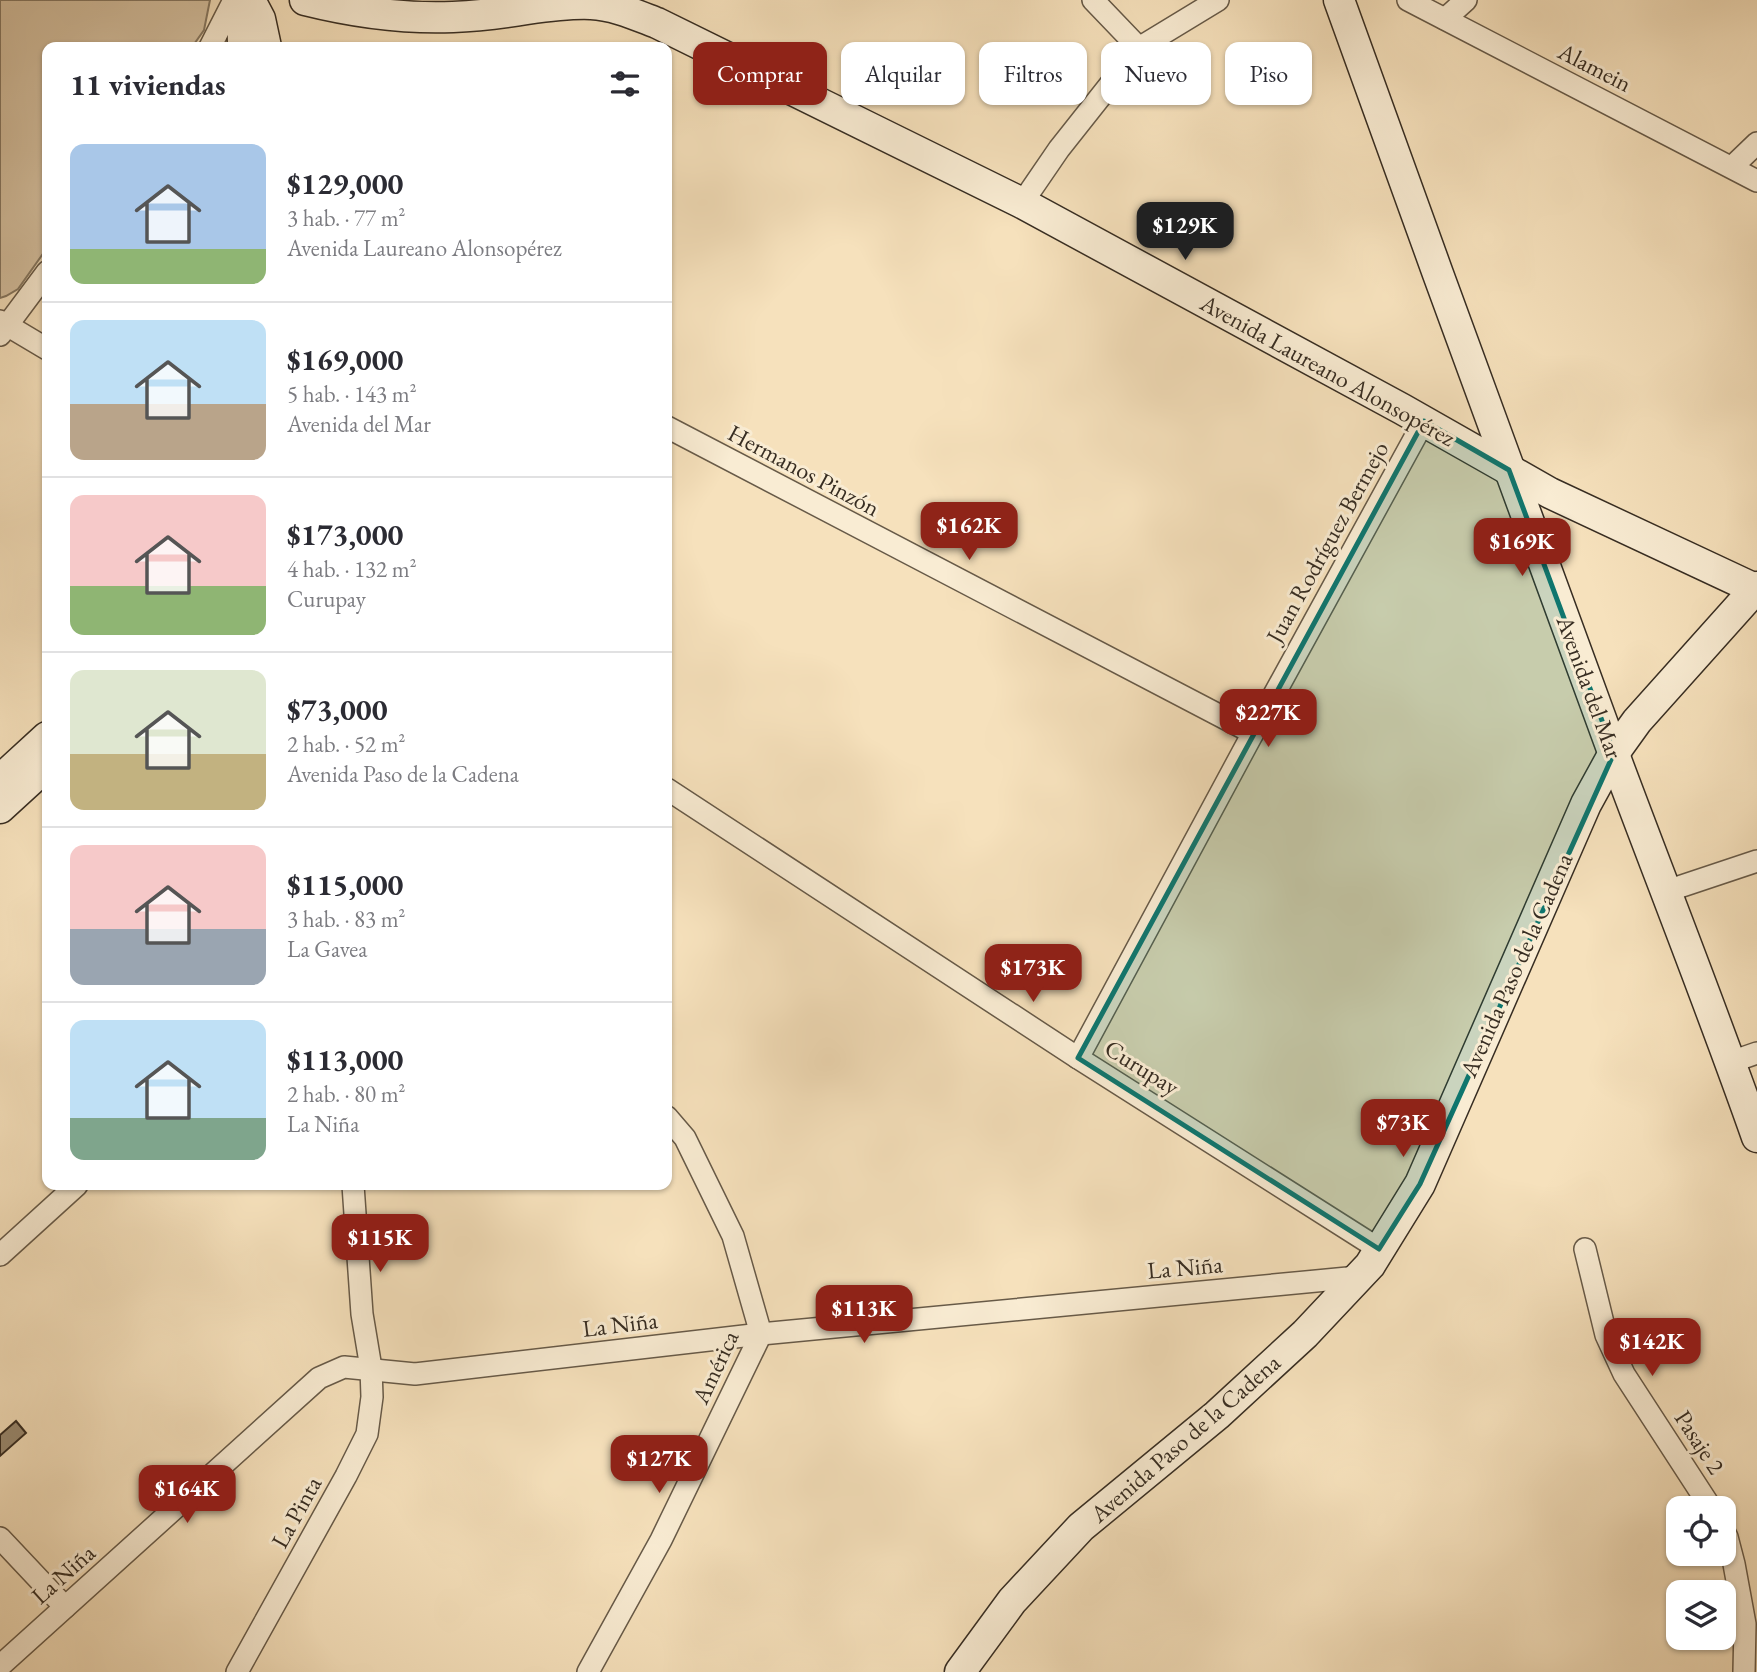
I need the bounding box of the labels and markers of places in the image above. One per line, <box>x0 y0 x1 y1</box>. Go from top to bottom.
pin: $129K <box>1136 202 1234 262</box>
pin: $162K <box>920 503 1018 562</box>
pin: $169K <box>1473 518 1571 578</box>
pin: $227K <box>1219 690 1317 749</box>
pin: $173K <box>984 944 1082 1004</box>
pin: $73K <box>1362 1100 1444 1159</box>
pin: $115K <box>331 1214 429 1274</box>
pin: $113K <box>815 1286 913 1345</box>
pin: $142K <box>1603 1318 1701 1378</box>
pin: $127K <box>610 1436 708 1495</box>
pin: $164K <box>138 1466 236 1525</box>

